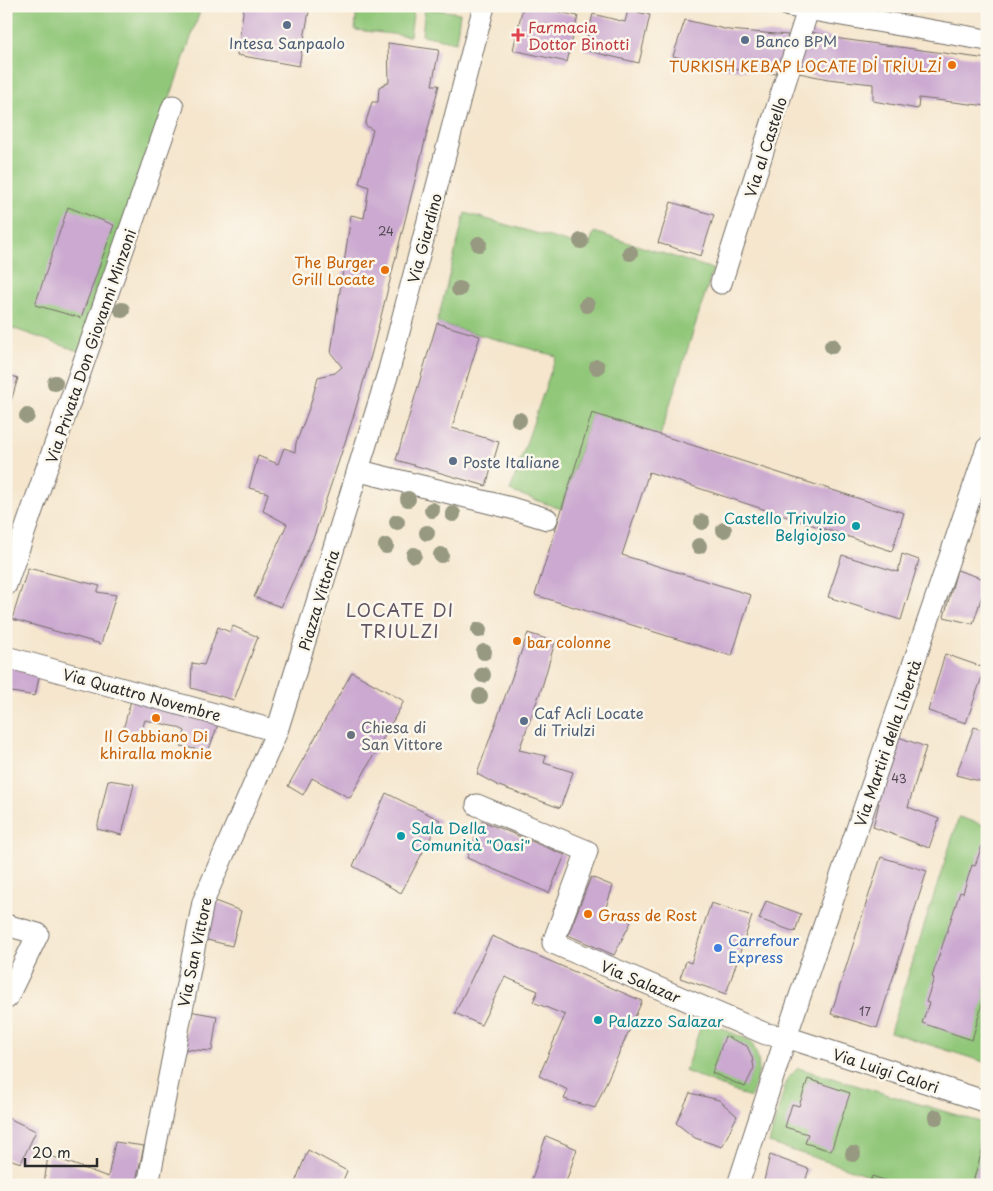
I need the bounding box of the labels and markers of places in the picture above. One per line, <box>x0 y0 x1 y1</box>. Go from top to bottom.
place label: Farmacia Dottor Binotti <box>528 15 629 55</box>
marker: Intesa Sanpaolo <box>281 19 293 31</box>
marker: Farmacia Dottor Binotti <box>512 29 524 41</box>
place label: Banco BPM <box>755 29 837 52</box>
place label: Intesa Sanpaolo <box>229 31 345 54</box>
marker: Banco BPM <box>739 34 751 46</box>
place label: TURKISH KEBAP LOCATE Dİ TRİULZİ <box>669 54 942 77</box>
marker: TURKISH KEBAP LOCATE Dİ TRİULZİ <box>946 59 958 71</box>
place label: The Burger Grill Locate <box>291 250 375 290</box>
marker: The Burger Grill Locate <box>379 264 391 276</box>
place label: Poste Italiane <box>463 450 560 473</box>
marker: Poste Italiane <box>447 455 459 467</box>
place label: Castello Trivulzio Belgiojoso <box>724 506 846 546</box>
marker: Castello Trivulzio Belgiojoso <box>850 520 862 532</box>
place label: bar colonne <box>527 630 611 653</box>
marker: bar colonne <box>511 635 523 647</box>
place label: Caf Acli Locate di Triulzi <box>534 701 644 741</box>
marker: Il Gabbiano Di khiralla moknie <box>150 712 162 724</box>
place label: Chiesa di San Vittore <box>361 715 443 755</box>
marker: Caf Acli Locate di Triulzi <box>518 715 530 727</box>
place label: Il Gabbiano Di khiralla moknie <box>100 724 212 764</box>
marker: Chiesa di San Vittore <box>345 729 357 741</box>
place label: Sala Della Comunità "Oasi" <box>411 816 531 856</box>
marker: Sala Della Comunità "Oasi" <box>395 830 407 842</box>
place label: Grass de Rost <box>598 903 697 926</box>
marker: Grass de Rost <box>582 908 594 920</box>
place label: Carrefour Express <box>728 928 799 968</box>
marker: Carrefour Express <box>712 942 724 954</box>
place label: Palazzo Salazar <box>608 1009 724 1032</box>
marker: Palazzo Salazar <box>592 1014 604 1026</box>

